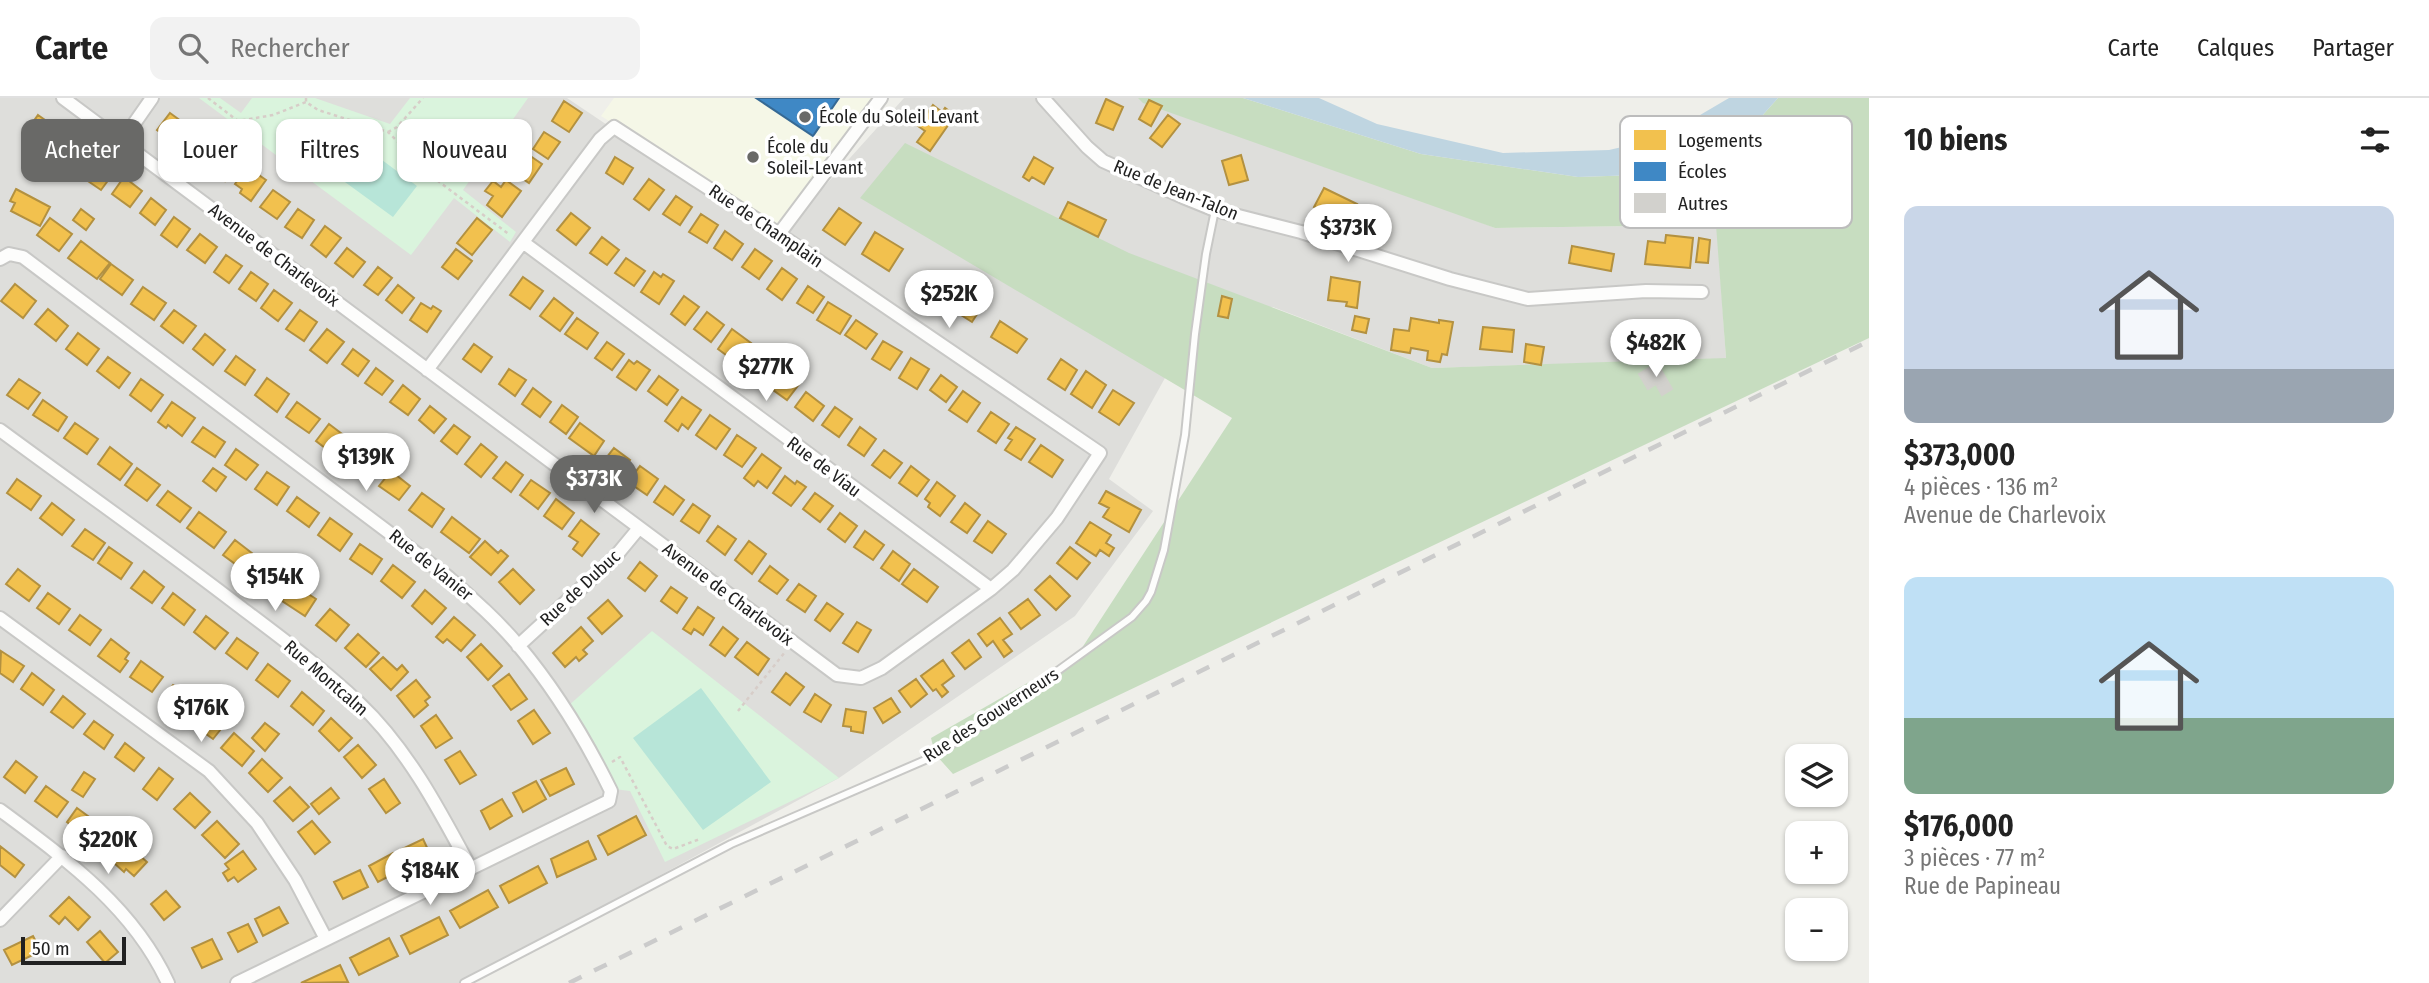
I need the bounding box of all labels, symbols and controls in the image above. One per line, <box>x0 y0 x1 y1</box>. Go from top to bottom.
search box <box>150 17 640 80</box>
text: Carte <box>35 28 108 68</box>
icon: search <box>174 29 212 67</box>
text: Rechercher <box>230 33 350 64</box>
text: Carte <box>2108 34 2159 62</box>
text: Calques <box>2197 34 2274 62</box>
text: Partager <box>2312 34 2394 62</box>
place label: École du Soleil Levant <box>819 105 979 128</box>
marker: École du Soleil Levant <box>797 109 813 125</box>
legend <box>1620 116 1852 228</box>
chip: Acheter <box>21 119 144 182</box>
chip: Louer <box>158 119 262 182</box>
chip: Filtres <box>276 119 383 182</box>
chip: Nouveau <box>397 119 532 182</box>
icon: filters <box>2356 121 2394 159</box>
text: 10 biens <box>1904 122 2007 158</box>
text: Logements <box>1678 129 1762 152</box>
place label: École du Soleil-Levant <box>767 135 863 179</box>
marker: École du Soleil-Levant <box>745 149 761 165</box>
street label: Rue de Jean-Talon <box>1110 155 1242 225</box>
text: Écoles <box>1678 160 1727 183</box>
street label: Rue de Champlain <box>705 180 827 272</box>
text: Autres <box>1678 192 1728 215</box>
street label: Avenue de Charlevoix <box>204 199 344 311</box>
pin: $373K <box>1299 204 1397 264</box>
text: $373K <box>1320 213 1376 241</box>
icon: home <box>2086 252 2212 378</box>
pin: $252K <box>900 271 998 330</box>
text: $252K <box>921 279 977 307</box>
pin: $482K <box>1607 320 1705 379</box>
text: $482K <box>1626 328 1686 356</box>
pin: $277K <box>717 344 815 403</box>
text: $277K <box>739 352 793 380</box>
street label: Rue de Viau <box>783 432 865 502</box>
pin: $139K <box>317 434 415 493</box>
text: $373,000 <box>1904 437 2015 473</box>
text: $139K <box>338 442 394 470</box>
pin: $373K <box>545 456 643 515</box>
text: $373K <box>566 464 622 492</box>
text: 4 pièces · 136 m² <box>1904 473 2058 501</box>
text: Avenue de Charlevoix <box>1904 501 2106 529</box>
street label: Rue de Vanier <box>385 524 478 606</box>
street label: Avenue de Charlevoix <box>658 538 798 650</box>
street label: Rue de Dubuc <box>535 545 625 631</box>
pin: $154K <box>226 554 324 613</box>
text: $154K <box>247 562 303 590</box>
icon: home <box>2086 623 2212 749</box>
street label: Rue Montcalm <box>279 635 373 721</box>
street label: Rue des Gouverneurs <box>919 663 1063 767</box>
pin: $176K <box>152 684 250 744</box>
text: $176K <box>173 693 229 721</box>
map controls <box>1785 744 1848 961</box>
button: layers <box>1785 744 1848 807</box>
text: $176,000 <box>1904 808 2014 844</box>
pin: $220K <box>59 816 157 876</box>
button: + <box>1785 821 1848 884</box>
text: $220K <box>79 825 137 853</box>
text: 3 pièces · 77 m² <box>1904 844 2045 872</box>
pin: $184K <box>381 848 479 907</box>
text: $184K <box>401 856 459 884</box>
text: Rue de Papineau <box>1904 872 2061 900</box>
button: − <box>1785 898 1848 961</box>
scale bar <box>21 934 126 966</box>
text: 50 m <box>32 937 70 960</box>

